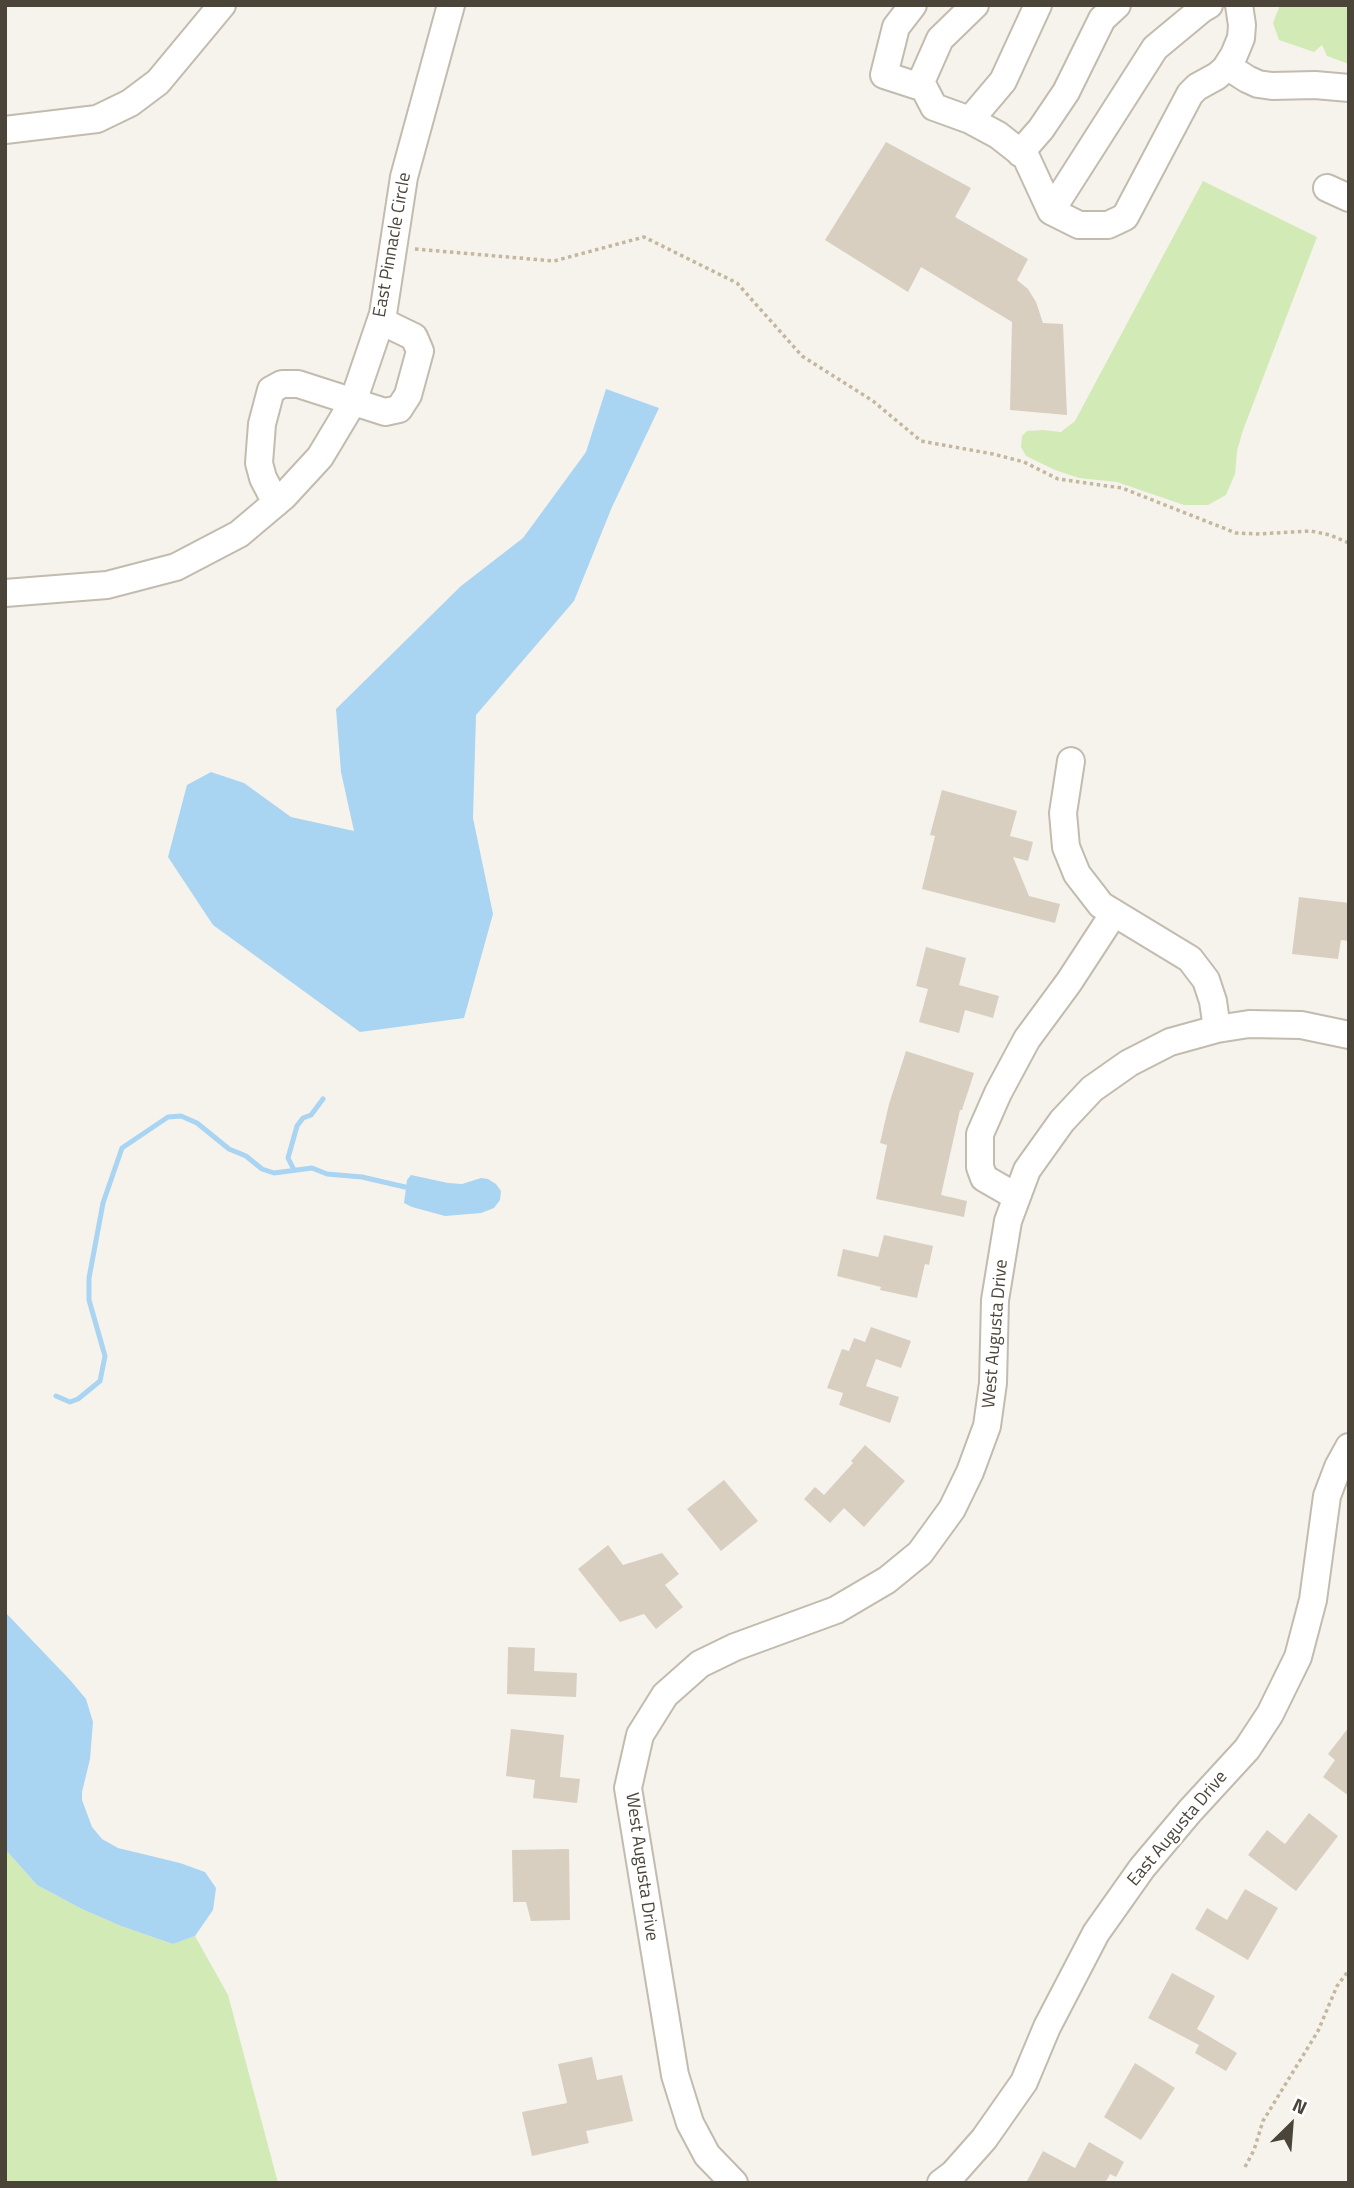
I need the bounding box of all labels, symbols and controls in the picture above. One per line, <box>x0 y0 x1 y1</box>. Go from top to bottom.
street label: East Pinnacle Circle <box>370 171 416 319</box>
street label: West Augusta Drive <box>979 1259 1013 1409</box>
street label: East Augusta Drive <box>1124 1767 1232 1891</box>
street label: West Augusta Drive <box>620 1791 662 1943</box>
north arrow <box>1256 2090 1326 2160</box>
text: N <box>1288 2090 1312 2121</box>

